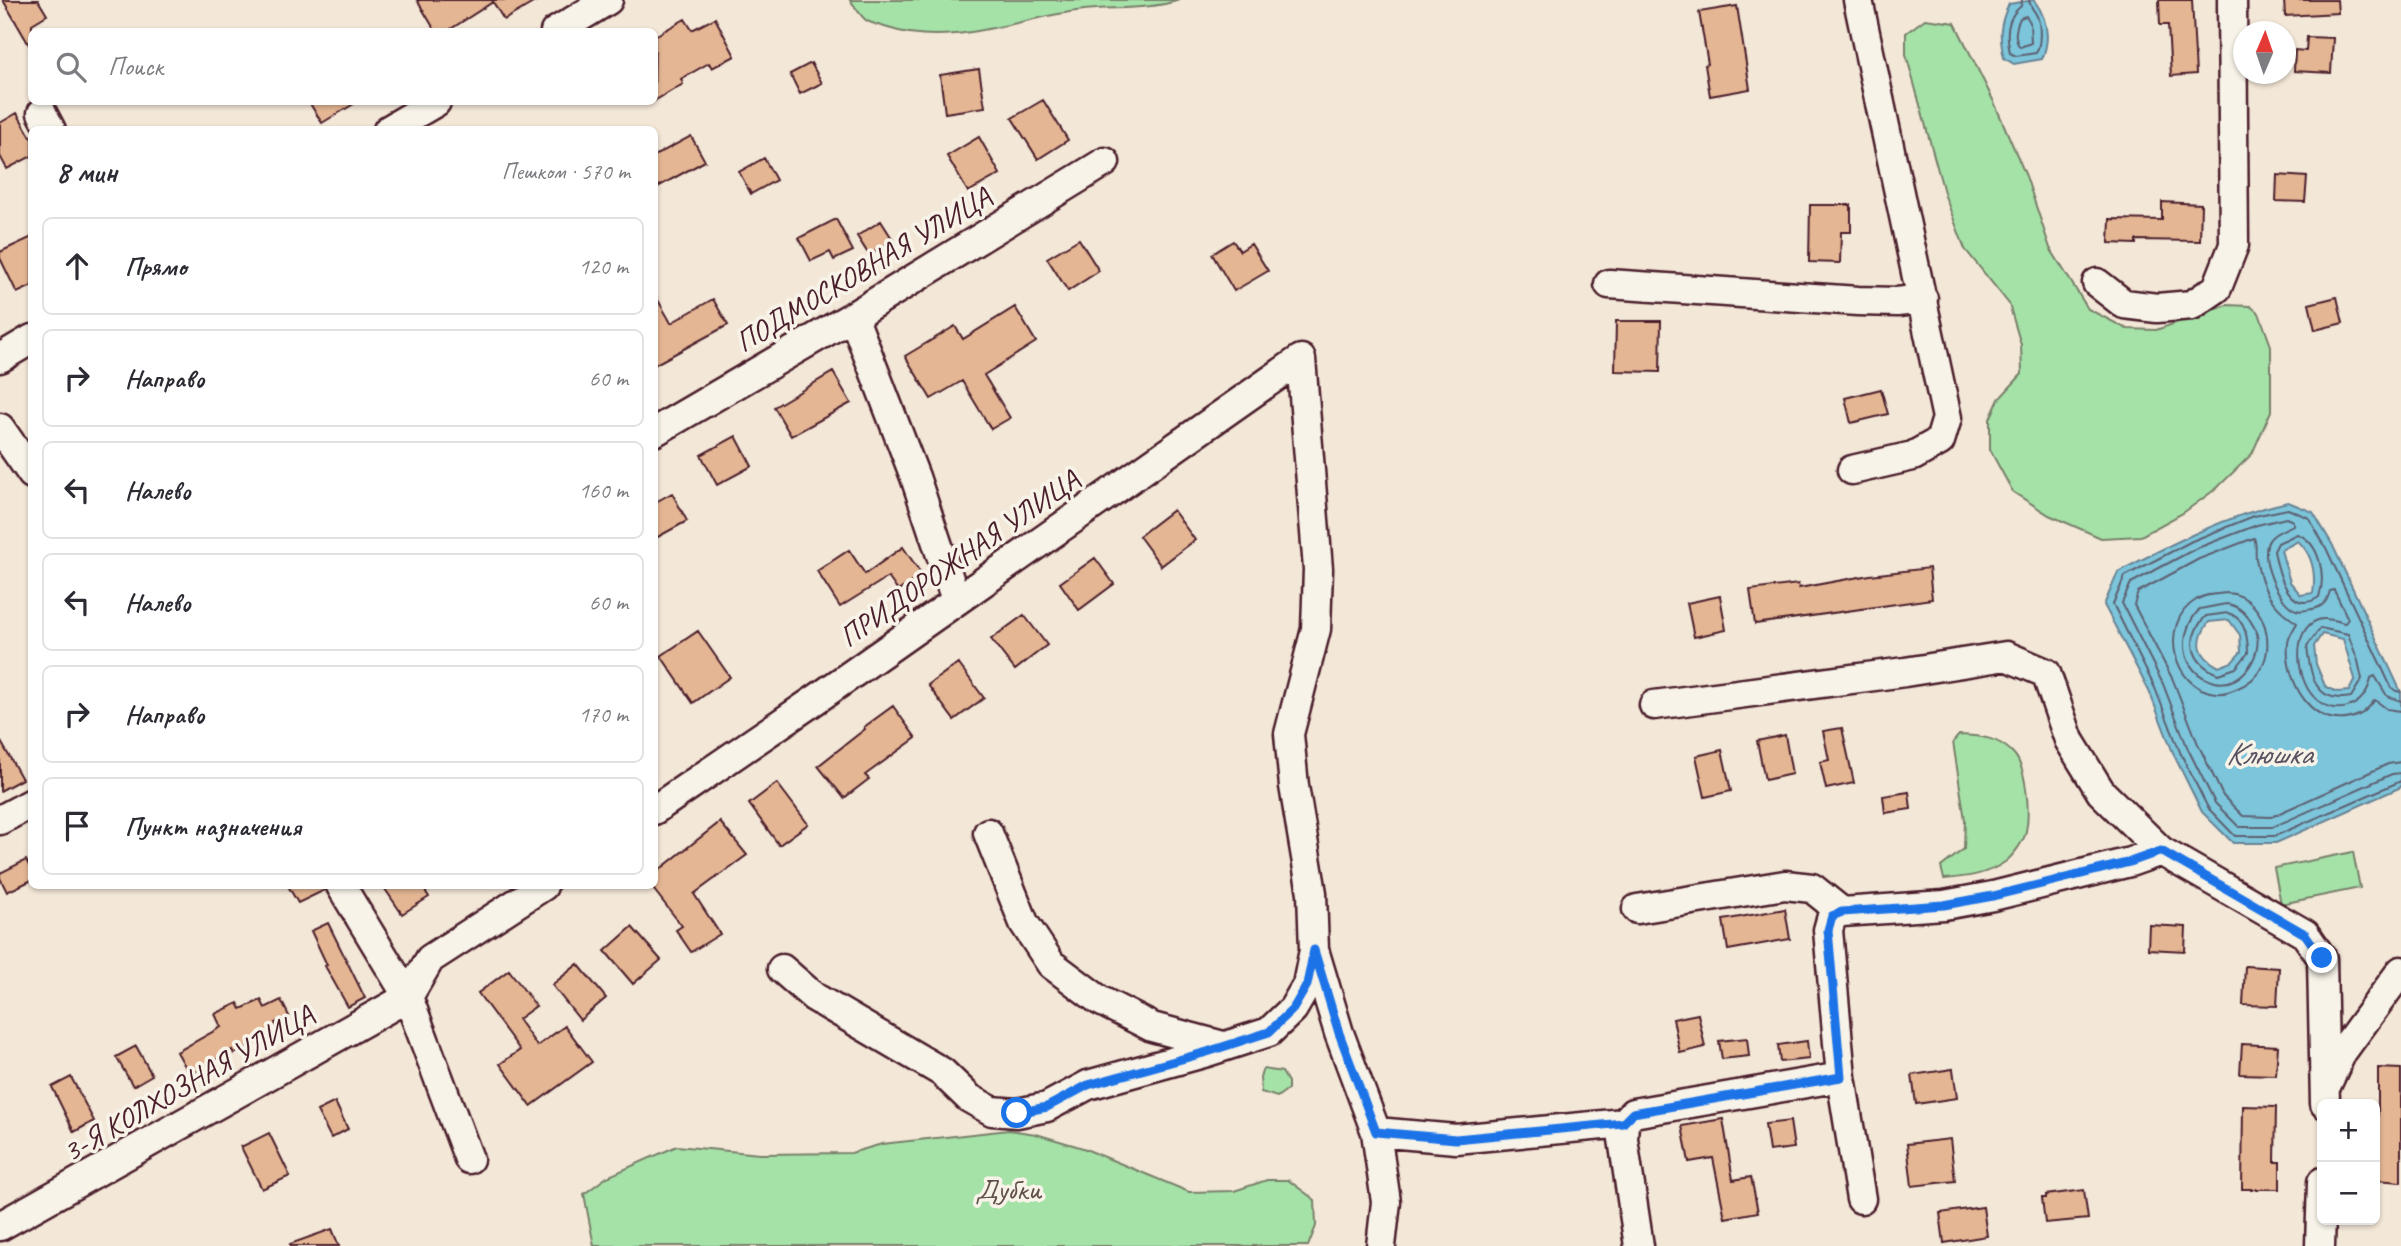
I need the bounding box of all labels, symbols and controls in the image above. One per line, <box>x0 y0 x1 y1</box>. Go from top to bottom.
north arrow <box>2233 21 2296 84</box>
search box <box>28 28 658 105</box>
icon: search <box>52 48 90 86</box>
text: Поиск <box>108 50 163 83</box>
text: 8 мин <box>56 153 117 191</box>
text: Пешком · 570 m <box>502 157 630 186</box>
street label: ПОДМОСКОВНАЯ УЛИЦА <box>728 177 999 360</box>
icon: ahead <box>58 247 96 285</box>
text: Прямо <box>125 250 187 283</box>
text: 120 m <box>579 252 628 281</box>
icon: right <box>58 359 96 397</box>
text: Направо <box>125 362 204 395</box>
text: 60 m <box>589 364 628 393</box>
street label: ПРИДОРОЖНАЯ УЛИЦА <box>831 460 1087 655</box>
icon: left <box>58 471 96 509</box>
text: Налево <box>125 474 191 507</box>
text: 160 m <box>579 476 628 505</box>
icon: left <box>58 583 96 621</box>
text: Налево <box>125 586 191 619</box>
text: 60 m <box>589 588 628 617</box>
icon: right <box>58 695 96 733</box>
text: Направо <box>125 698 204 731</box>
text: 170 m <box>579 700 628 729</box>
water label: Клюшка <box>2226 733 2315 774</box>
icon: arrive <box>58 807 96 845</box>
text: Пункт назначения <box>125 810 301 843</box>
route end <box>2306 942 2337 973</box>
street label: 3-Я КОЛХОЗНАЯ УЛИЦА <box>56 995 321 1170</box>
route start <box>1001 1097 1032 1128</box>
map controls <box>2317 1099 2380 1225</box>
button: + <box>2317 1099 2380 1162</box>
button: − <box>2317 1162 2380 1225</box>
park label: Дубки <box>975 1170 1042 1208</box>

